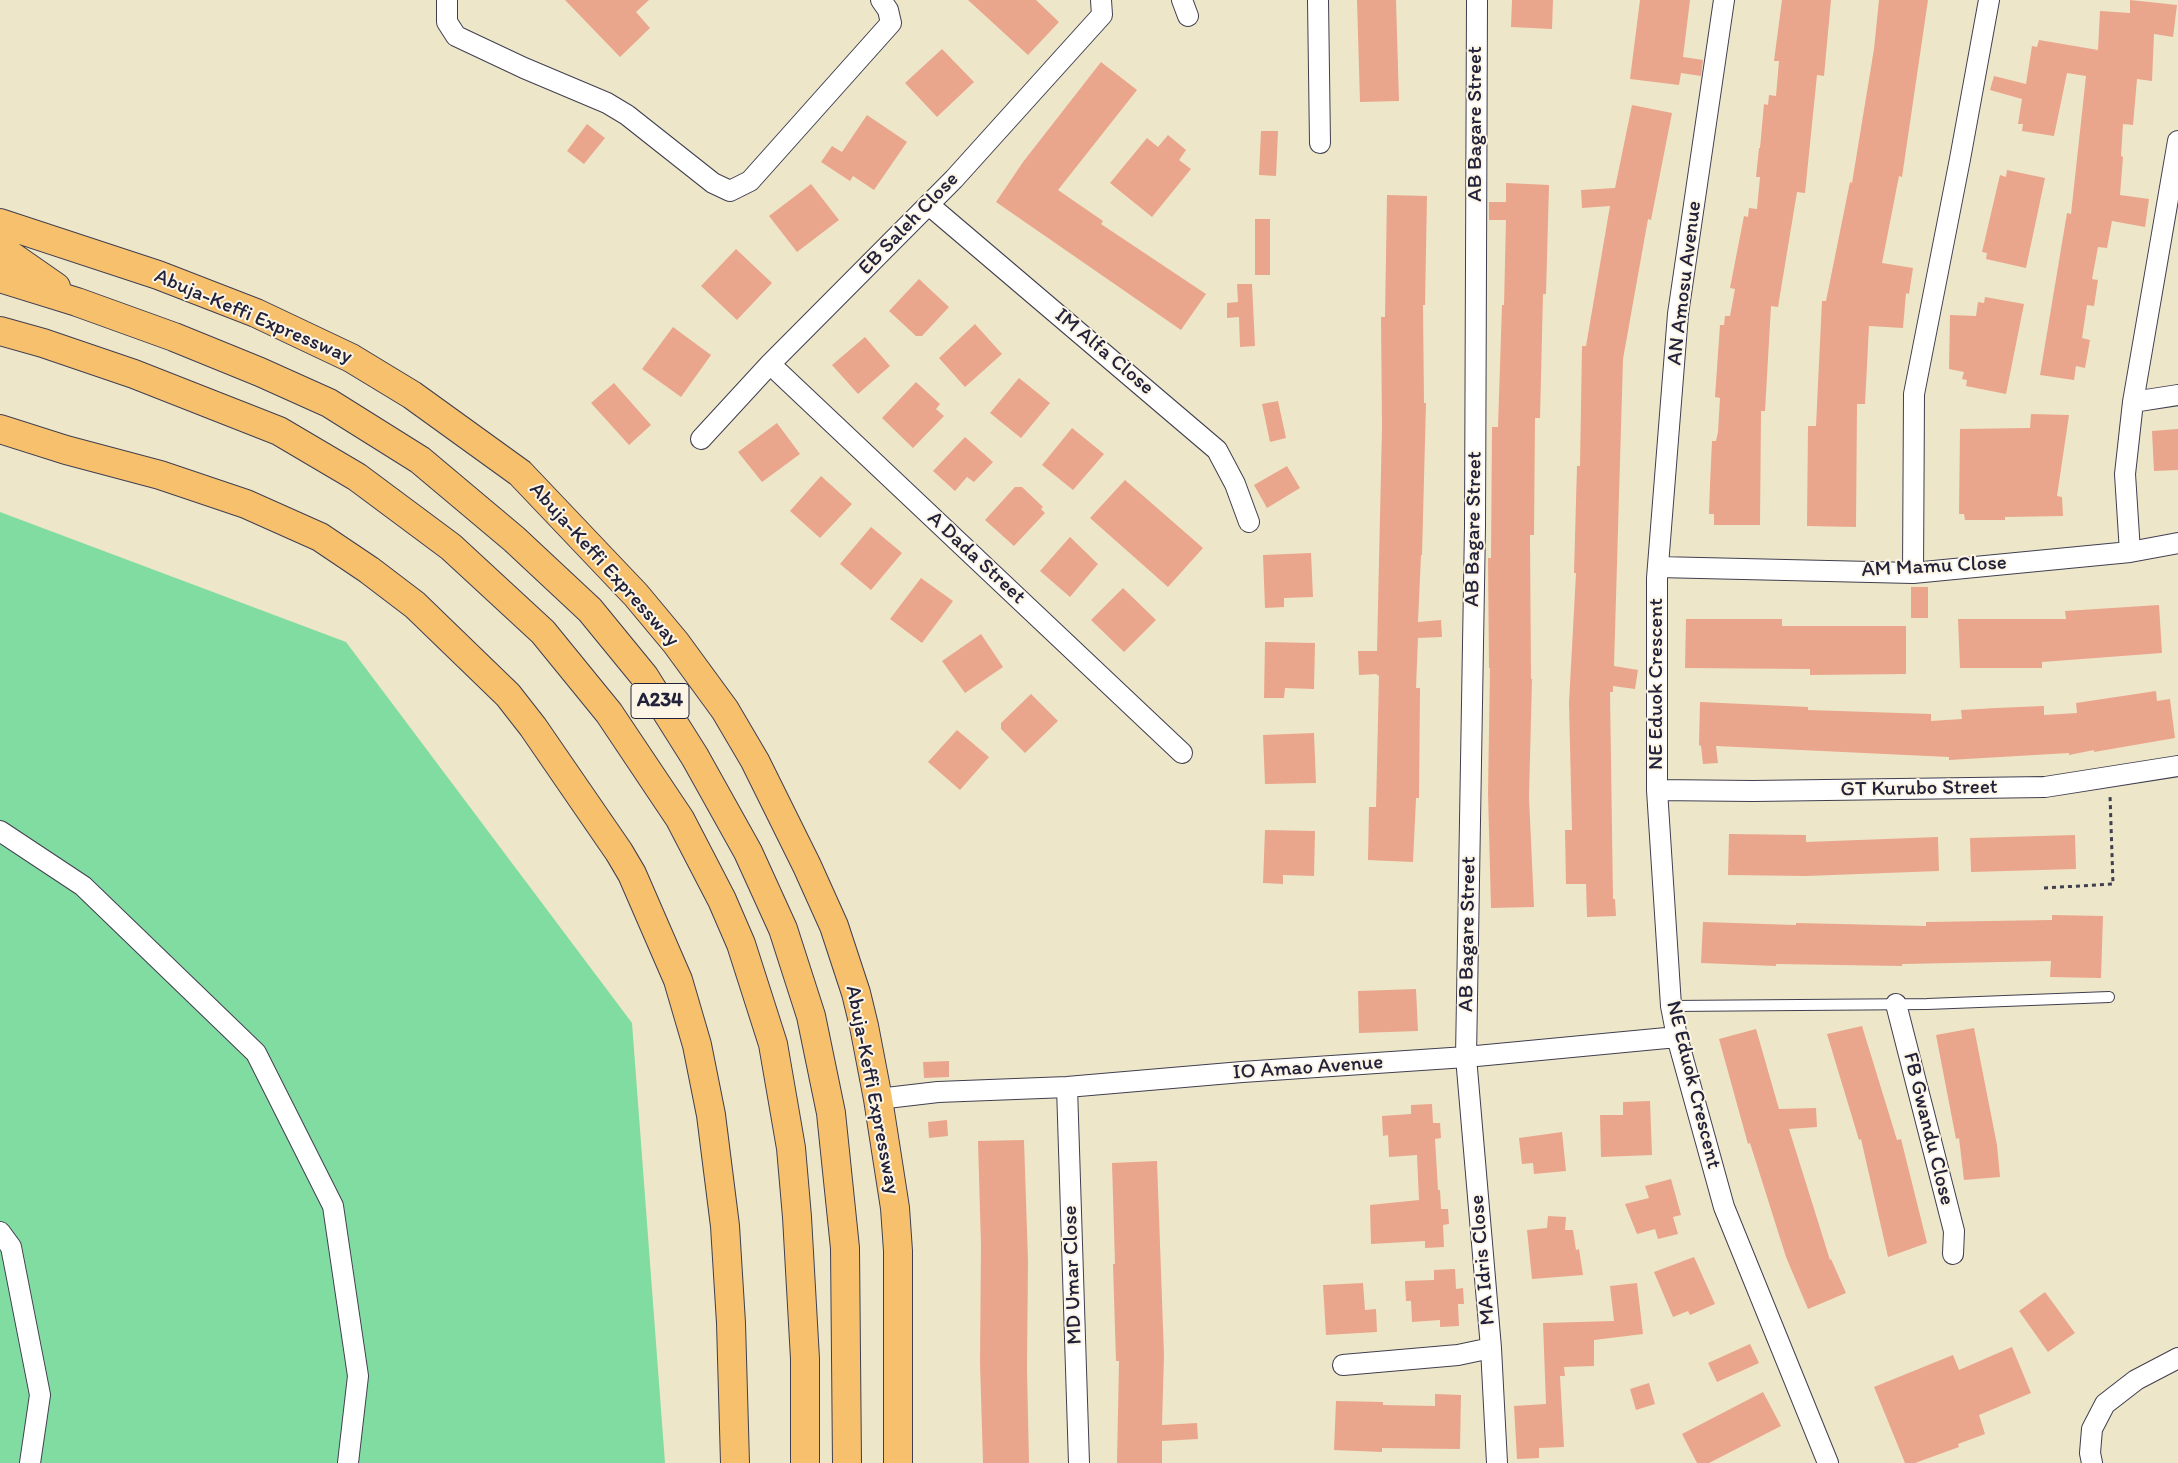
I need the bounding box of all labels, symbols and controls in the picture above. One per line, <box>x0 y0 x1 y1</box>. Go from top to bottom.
street label: AB Bagare Street <box>1463 46 1489 202</box>
street label: EB Saleh Close <box>854 167 964 281</box>
street label: AN Amosu Avenue <box>1662 199 1708 367</box>
street label: Abuja-Keffi Expressway <box>150 264 356 370</box>
street label: IM Alfa Close <box>1049 303 1159 401</box>
street label: AB Bagare Street <box>1460 451 1488 607</box>
street label: Abuja-Keffi Expressway <box>524 478 684 652</box>
street label: A Dada Street <box>922 506 1030 610</box>
street label: AM Mamu Close <box>1861 551 2007 583</box>
street label: NE Eduok Crescent <box>1644 598 1670 770</box>
road number: A234 <box>631 684 689 718</box>
street label: GT Kurubo Street <box>1840 775 1998 803</box>
street label: AB Bagare Street <box>1454 856 1482 1012</box>
street label: Abuja-Keffi Expressway <box>839 983 905 1197</box>
street label: NE Eduok Crescent <box>1660 999 1726 1171</box>
street label: IO Amao Avenue <box>1232 1050 1384 1086</box>
street label: FB Gwandu Close <box>1897 1050 1959 1208</box>
street label: MA Idris Close <box>1465 1194 1501 1326</box>
street label: MD Umar Close <box>1058 1205 1088 1345</box>

